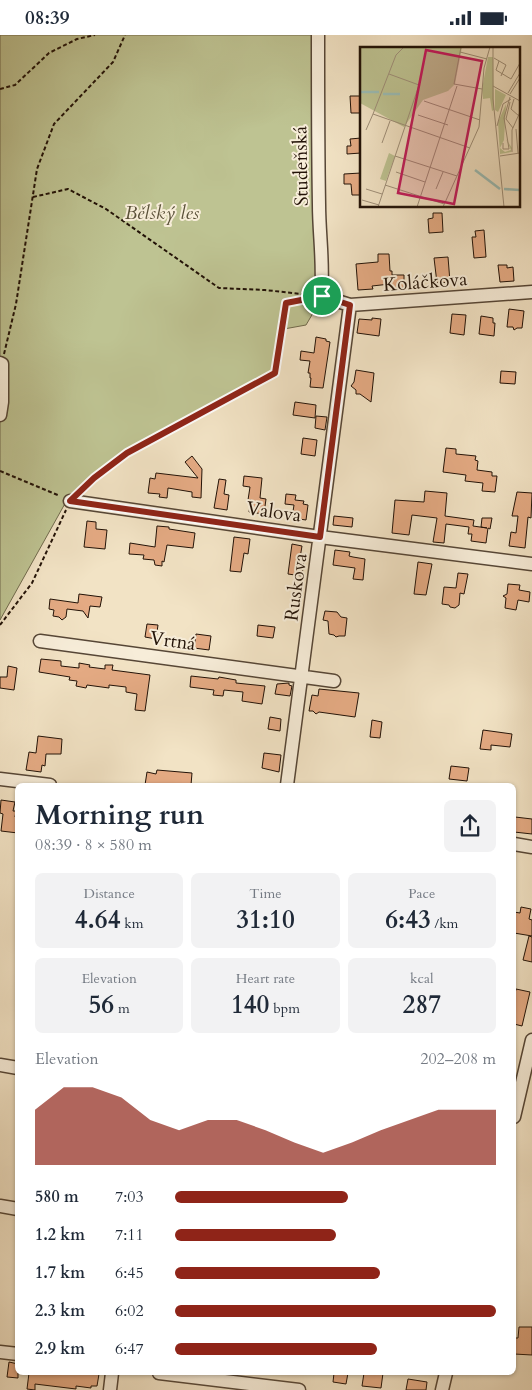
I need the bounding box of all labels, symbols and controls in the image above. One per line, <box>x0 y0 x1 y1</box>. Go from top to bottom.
text: 08:39 <box>25 5 69 31</box>
inset map <box>360 47 520 207</box>
street label: Studeňská <box>287 126 315 206</box>
park label: Bělský les <box>125 200 200 226</box>
street label: Koláčkova <box>382 266 468 298</box>
pin <box>301 275 343 317</box>
icon: arrive <box>308 282 336 310</box>
street label: Valova <box>245 495 303 529</box>
street label: Ruskova <box>278 552 314 623</box>
street label: Vrtná <box>148 625 197 657</box>
text: Morning run <box>35 796 204 834</box>
button: share <box>444 800 496 852</box>
text: 08:39 · 8 × 580 m <box>35 834 152 856</box>
text: Distance <box>84 884 135 903</box>
text: Time <box>249 884 282 903</box>
text: Pace <box>408 884 435 903</box>
text: 4.64 <box>75 903 120 937</box>
text: 31:10 <box>236 903 295 937</box>
text: 6:43 <box>385 903 431 937</box>
text: km <box>120 914 144 933</box>
text: /km <box>431 914 458 933</box>
text: Elevation <box>81 969 137 988</box>
text: Heart rate <box>236 969 295 988</box>
text: kcal <box>410 969 434 988</box>
text: 56 <box>89 988 114 1022</box>
text: 140 <box>231 988 269 1022</box>
text: 287 <box>403 988 441 1022</box>
text: m <box>114 999 130 1018</box>
text: bpm <box>269 999 300 1018</box>
text: Elevation <box>35 1048 99 1070</box>
text: 202–208 m <box>420 1048 496 1070</box>
text: 580 m <box>35 1186 79 1208</box>
text: 7:03 <box>115 1186 144 1208</box>
text: 1.2 km <box>35 1224 85 1246</box>
text: 7:11 <box>115 1224 144 1246</box>
text: 1.7 km <box>35 1262 85 1284</box>
text: 6:45 <box>115 1262 144 1284</box>
text: 2.3 km <box>35 1300 85 1322</box>
text: 6:02 <box>115 1300 144 1322</box>
text: 2.9 km <box>35 1338 85 1360</box>
text: 6:47 <box>115 1338 144 1360</box>

